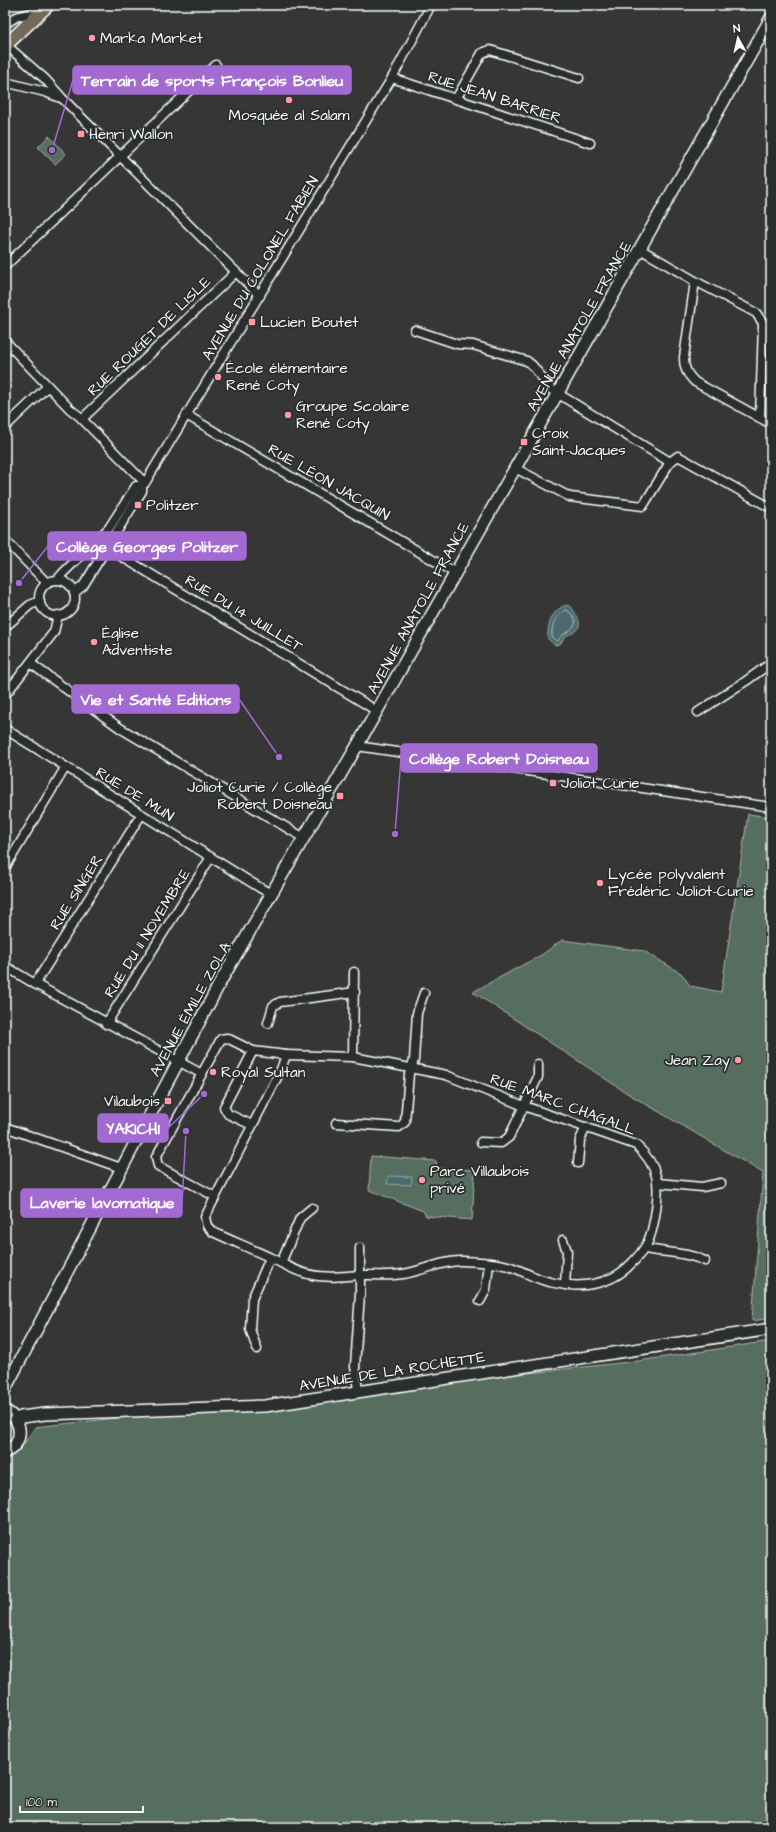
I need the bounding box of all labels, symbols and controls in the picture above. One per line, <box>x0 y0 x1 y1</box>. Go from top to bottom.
north arrow <box>718 18 758 58</box>
text: N <box>732 21 741 37</box>
place label: Marka Market <box>100 28 203 49</box>
marker: Marka Market <box>87 33 97 43</box>
callout: Terrain de sports François Bonlieu <box>73 66 351 94</box>
street label: RUE JEAN BARRIER <box>425 66 564 129</box>
text: Terrain de sports François Bonlieu <box>80 70 343 92</box>
marker: Mosquée al Salam <box>284 95 294 105</box>
place label: Mosquée al Salam <box>229 105 350 126</box>
place label: Henri Wallon <box>89 124 173 145</box>
marker: Henri Wallon <box>76 129 86 139</box>
street label: AVENUE DU COLONEL FABIEN <box>197 172 324 364</box>
street label: AVENUE ANATOLE FRANCE <box>522 237 637 415</box>
street label: RUE ROUGET DE LISLE <box>83 272 216 401</box>
place label: Lucien Boutet <box>260 312 358 333</box>
marker: Lucien Boutet <box>247 317 257 327</box>
place label: École élémentaire René Coty <box>226 358 348 397</box>
marker: École élémentaire René Coty <box>213 372 223 382</box>
place label: Groupe Scolaire René Coty <box>296 396 409 435</box>
marker: Groupe Scolaire René Coty <box>283 410 293 420</box>
place label: Croix Saint-Jacques <box>532 423 626 461</box>
marker: Croix Saint-Jacques <box>519 437 529 447</box>
street label: RUE LÉON JACQUIN <box>264 439 394 526</box>
place label: Politzer <box>146 495 199 516</box>
marker: Politzer <box>133 500 143 510</box>
street label: AVENUE ANATOLE FRANCE <box>362 518 475 698</box>
callout: Collège Georges Politzer <box>48 532 246 560</box>
text: Collège Georges Politzer <box>56 536 238 560</box>
street label: RUE DU 14 JUILLET <box>181 570 307 657</box>
place label: Église Adventiste <box>102 623 173 661</box>
marker: Église Adventiste <box>89 637 99 647</box>
callout: Vie et Santé Editions <box>72 685 239 713</box>
text: Vie et Santé Editions <box>79 689 232 711</box>
callout: Collège Robert Doisneau <box>401 744 597 772</box>
text: Collège Robert Doisneau <box>409 748 589 772</box>
street label: RUE DE MUN <box>91 762 178 827</box>
place label: Joliot Curie <box>561 773 639 794</box>
place label: Joliot Curie / Collège Robert Doisneau <box>187 777 332 815</box>
marker: Joliot Curie <box>548 778 558 788</box>
marker: Joliot Curie / Collège Robert Doisneau <box>335 791 345 801</box>
street label: RUE SINGER <box>45 851 108 934</box>
place label: Lycée polyvalent Frédéric Joliot-Curie <box>608 864 754 902</box>
street label: RUE DU 11 NOVEMBRE <box>99 865 196 1002</box>
marker: Lycée polyvalent Frédéric Joliot-Curie <box>595 878 605 888</box>
street label: AVENUE ÉMILE ZOLA <box>145 938 236 1080</box>
place label: Jean Zay <box>665 1050 730 1072</box>
marker: Jean Zay <box>733 1055 743 1065</box>
place label: Royal Sultan <box>221 1062 306 1084</box>
marker: Royal Sultan <box>208 1067 218 1077</box>
street label: RUE MARC CHAGALL <box>487 1068 639 1141</box>
place label: Vilaubois <box>104 1091 160 1112</box>
marker: Vilaubois <box>163 1096 173 1106</box>
callout: YAKICHI <box>98 1114 168 1142</box>
text: YAKICHI <box>106 1118 160 1140</box>
place label: Parc Villaubois privé <box>430 1161 530 1199</box>
marker: Parc Villaubois privé <box>417 1175 427 1185</box>
callout: Laverie lavomatique <box>21 1189 182 1217</box>
text: Laverie lavomatique <box>30 1192 175 1214</box>
street label: AVENUE DE LA ROCHETTE <box>298 1346 487 1397</box>
scale bar <box>20 1788 143 1814</box>
text: 100 m <box>26 1794 57 1811</box>

